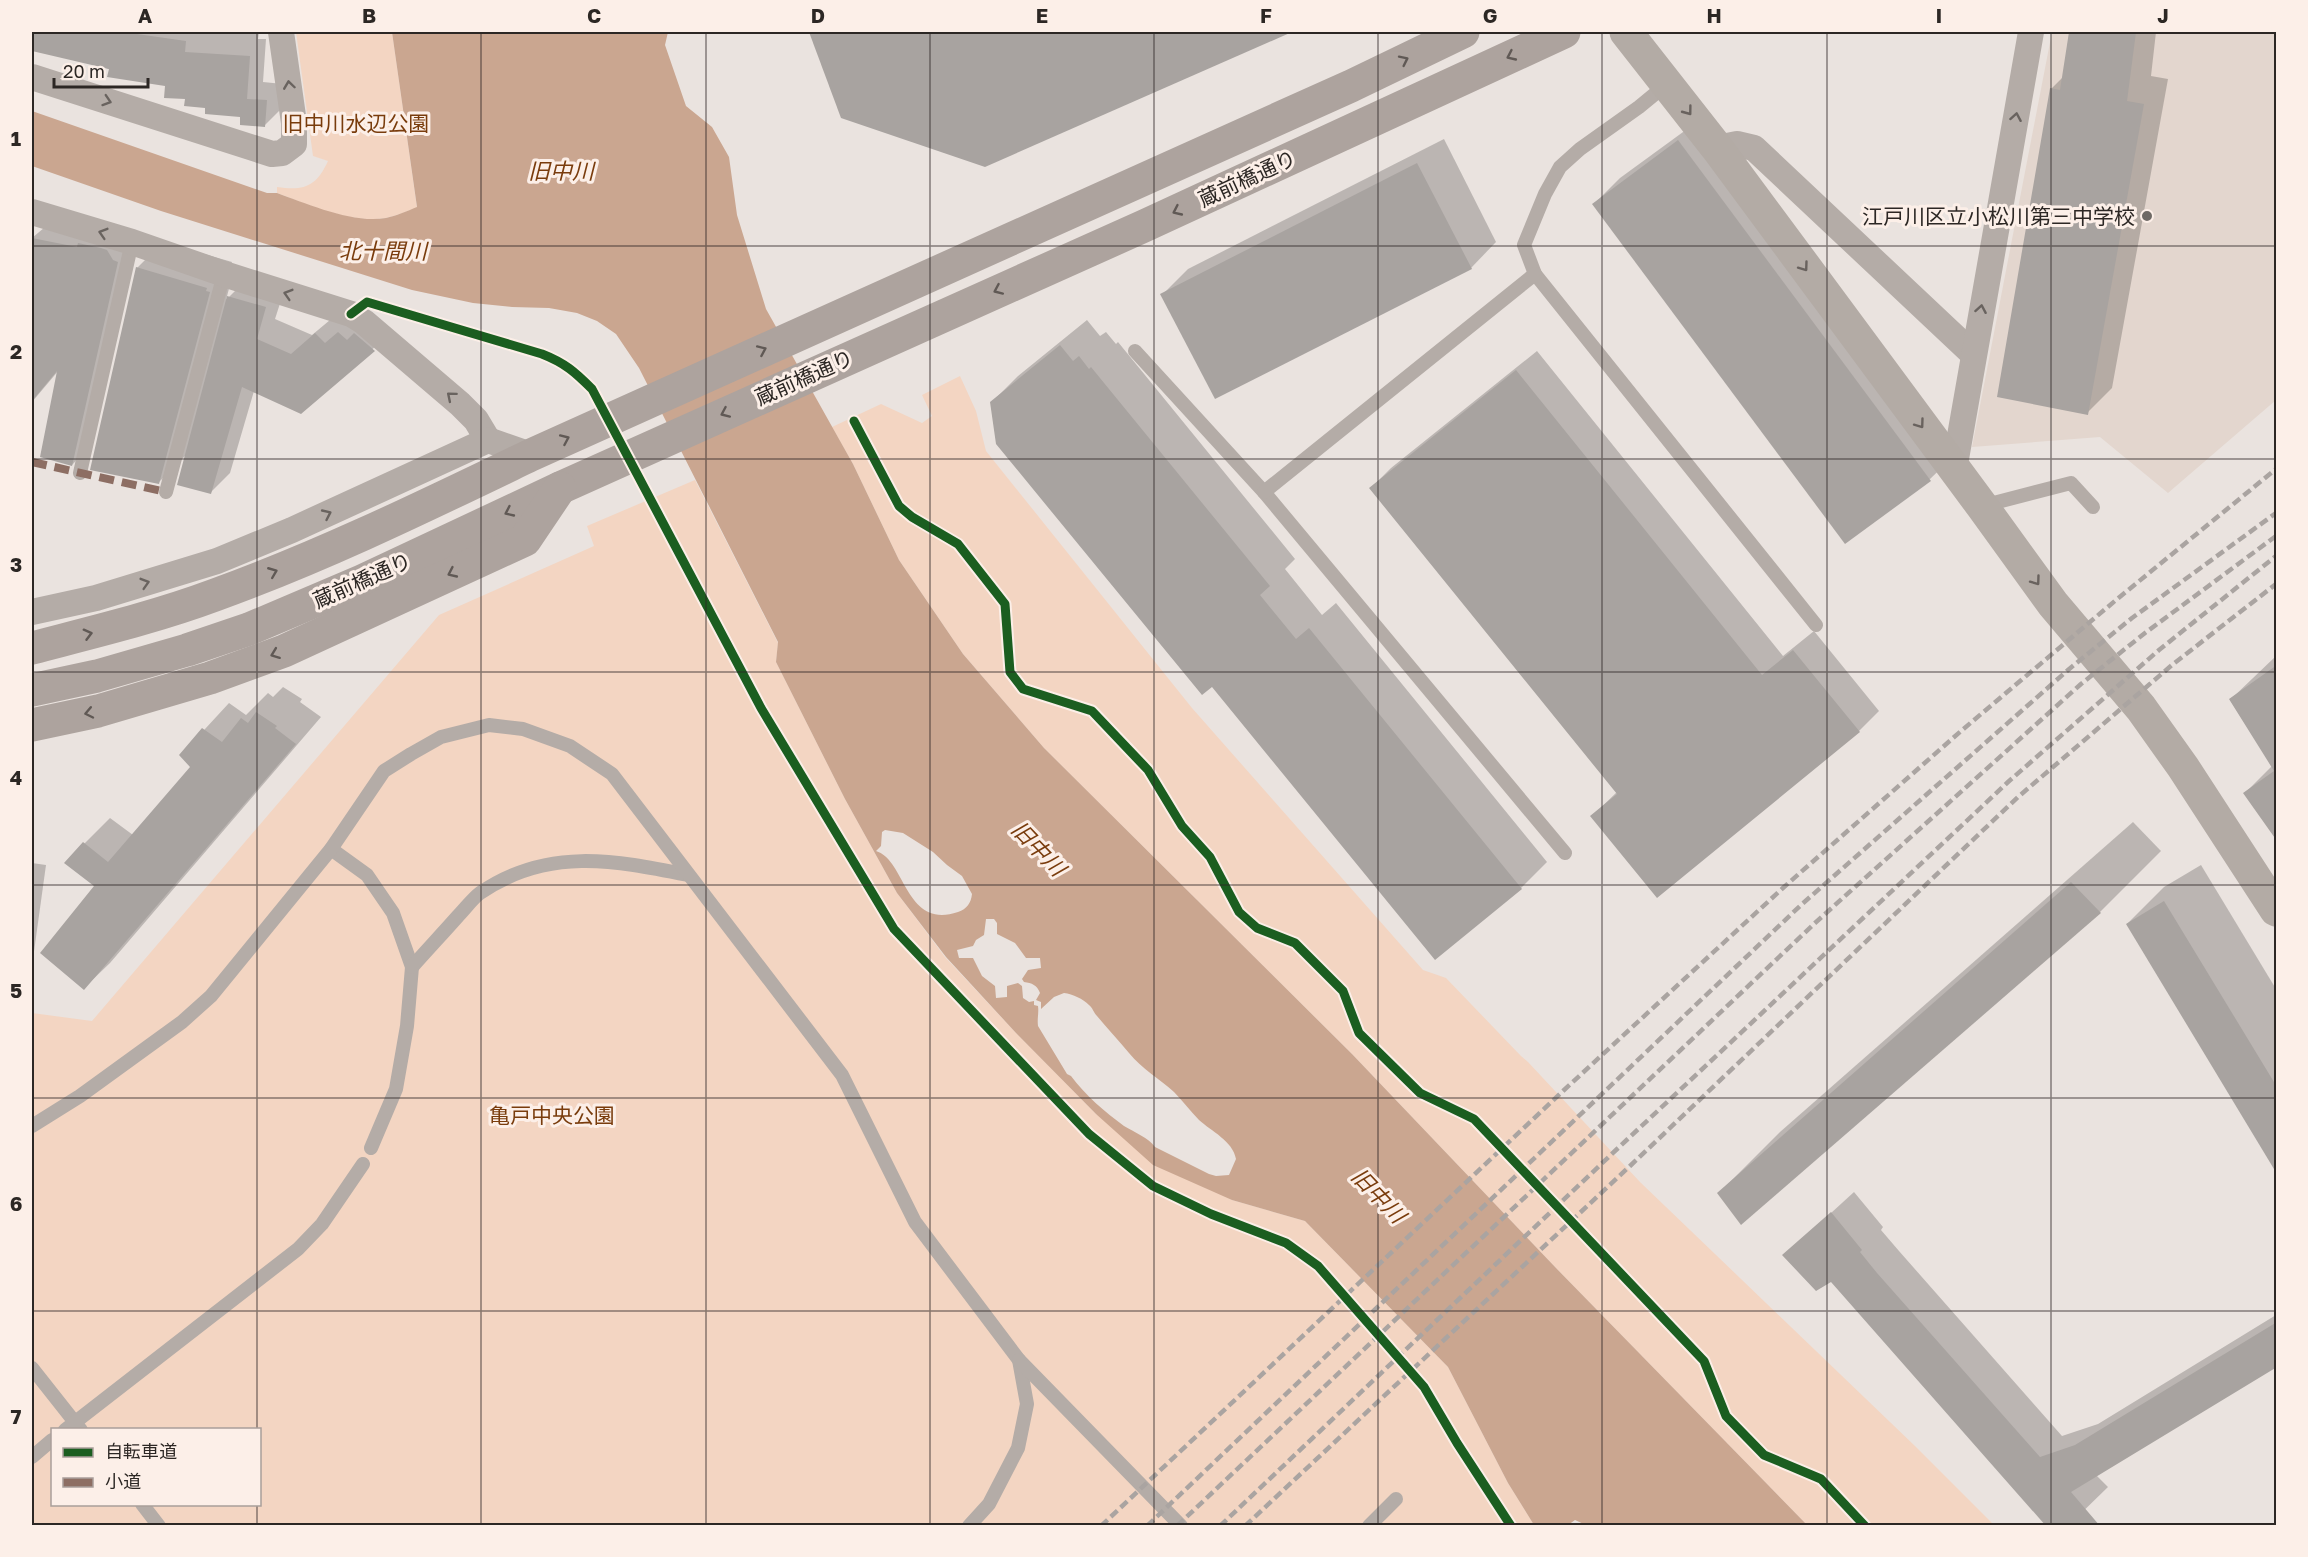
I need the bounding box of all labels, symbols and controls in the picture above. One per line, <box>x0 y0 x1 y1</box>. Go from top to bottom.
text: A <box>138 3 152 27</box>
text: B <box>362 3 376 27</box>
text: C <box>587 3 601 27</box>
text: D <box>811 3 825 27</box>
text: E <box>1036 3 1048 27</box>
text: F <box>1260 3 1272 27</box>
text: G <box>1483 3 1497 27</box>
text: H <box>1706 3 1722 27</box>
text: I <box>1936 3 1942 27</box>
text: J <box>2157 3 2169 27</box>
one-way arrow <box>1507 49 1518 61</box>
scale bar <box>54 51 148 89</box>
one-way arrow <box>1397 56 1408 68</box>
text: 20 m <box>63 60 105 82</box>
one-way arrow <box>283 80 295 89</box>
one-way arrow <box>101 94 112 107</box>
one-way arrow <box>1680 104 1691 115</box>
park label: 旧中川水辺公園 <box>283 110 430 136</box>
one-way arrow <box>2009 112 2021 121</box>
text: 1 <box>11 126 21 150</box>
street label: 蔵前橋通り <box>1194 144 1300 212</box>
water label: 旧中川 <box>528 157 596 184</box>
one-way arrow <box>1172 203 1183 215</box>
place label: 江戸川区立小松川第三中学校 <box>1862 203 2135 229</box>
marker: 江戸川区立小松川第三中学校 <box>2140 209 2154 223</box>
one-way arrow <box>98 228 109 241</box>
water label: 北十間川 <box>339 237 429 264</box>
one-way arrow <box>1797 260 1808 271</box>
one-way arrow <box>994 283 1005 295</box>
one-way arrow <box>284 289 294 302</box>
one-way arrow <box>1974 304 1987 314</box>
text: 2 <box>10 339 22 363</box>
street label: 蔵前橋通り <box>751 344 857 410</box>
one-way arrow <box>756 346 767 358</box>
one-way arrow <box>447 392 458 403</box>
one-way arrow <box>720 406 731 418</box>
one-way arrow <box>1913 417 1924 428</box>
one-way arrow <box>559 434 570 446</box>
one-way arrow <box>505 504 516 516</box>
one-way arrow <box>320 509 331 521</box>
street label: 蔵前橋通り <box>309 547 415 613</box>
text: 3 <box>10 552 22 576</box>
one-way arrow <box>448 566 459 578</box>
one-way arrow <box>267 567 278 579</box>
one-way arrow <box>2029 574 2040 585</box>
one-way arrow <box>139 578 150 590</box>
one-way arrow <box>83 628 93 641</box>
one-way arrow <box>270 647 281 659</box>
one-way arrow <box>84 705 94 718</box>
text: 4 <box>10 765 22 789</box>
water label: 旧中川 <box>1006 815 1073 883</box>
text: 5 <box>10 978 22 1002</box>
park label: 亀戸中央公園 <box>489 1102 615 1128</box>
water label: 旧中川 <box>1346 1162 1413 1230</box>
text: 6 <box>10 1191 22 1215</box>
text: 7 <box>11 1404 22 1428</box>
legend <box>51 1428 261 1506</box>
text: 自転車道 <box>105 1440 177 1462</box>
text: 小道 <box>105 1470 141 1492</box>

